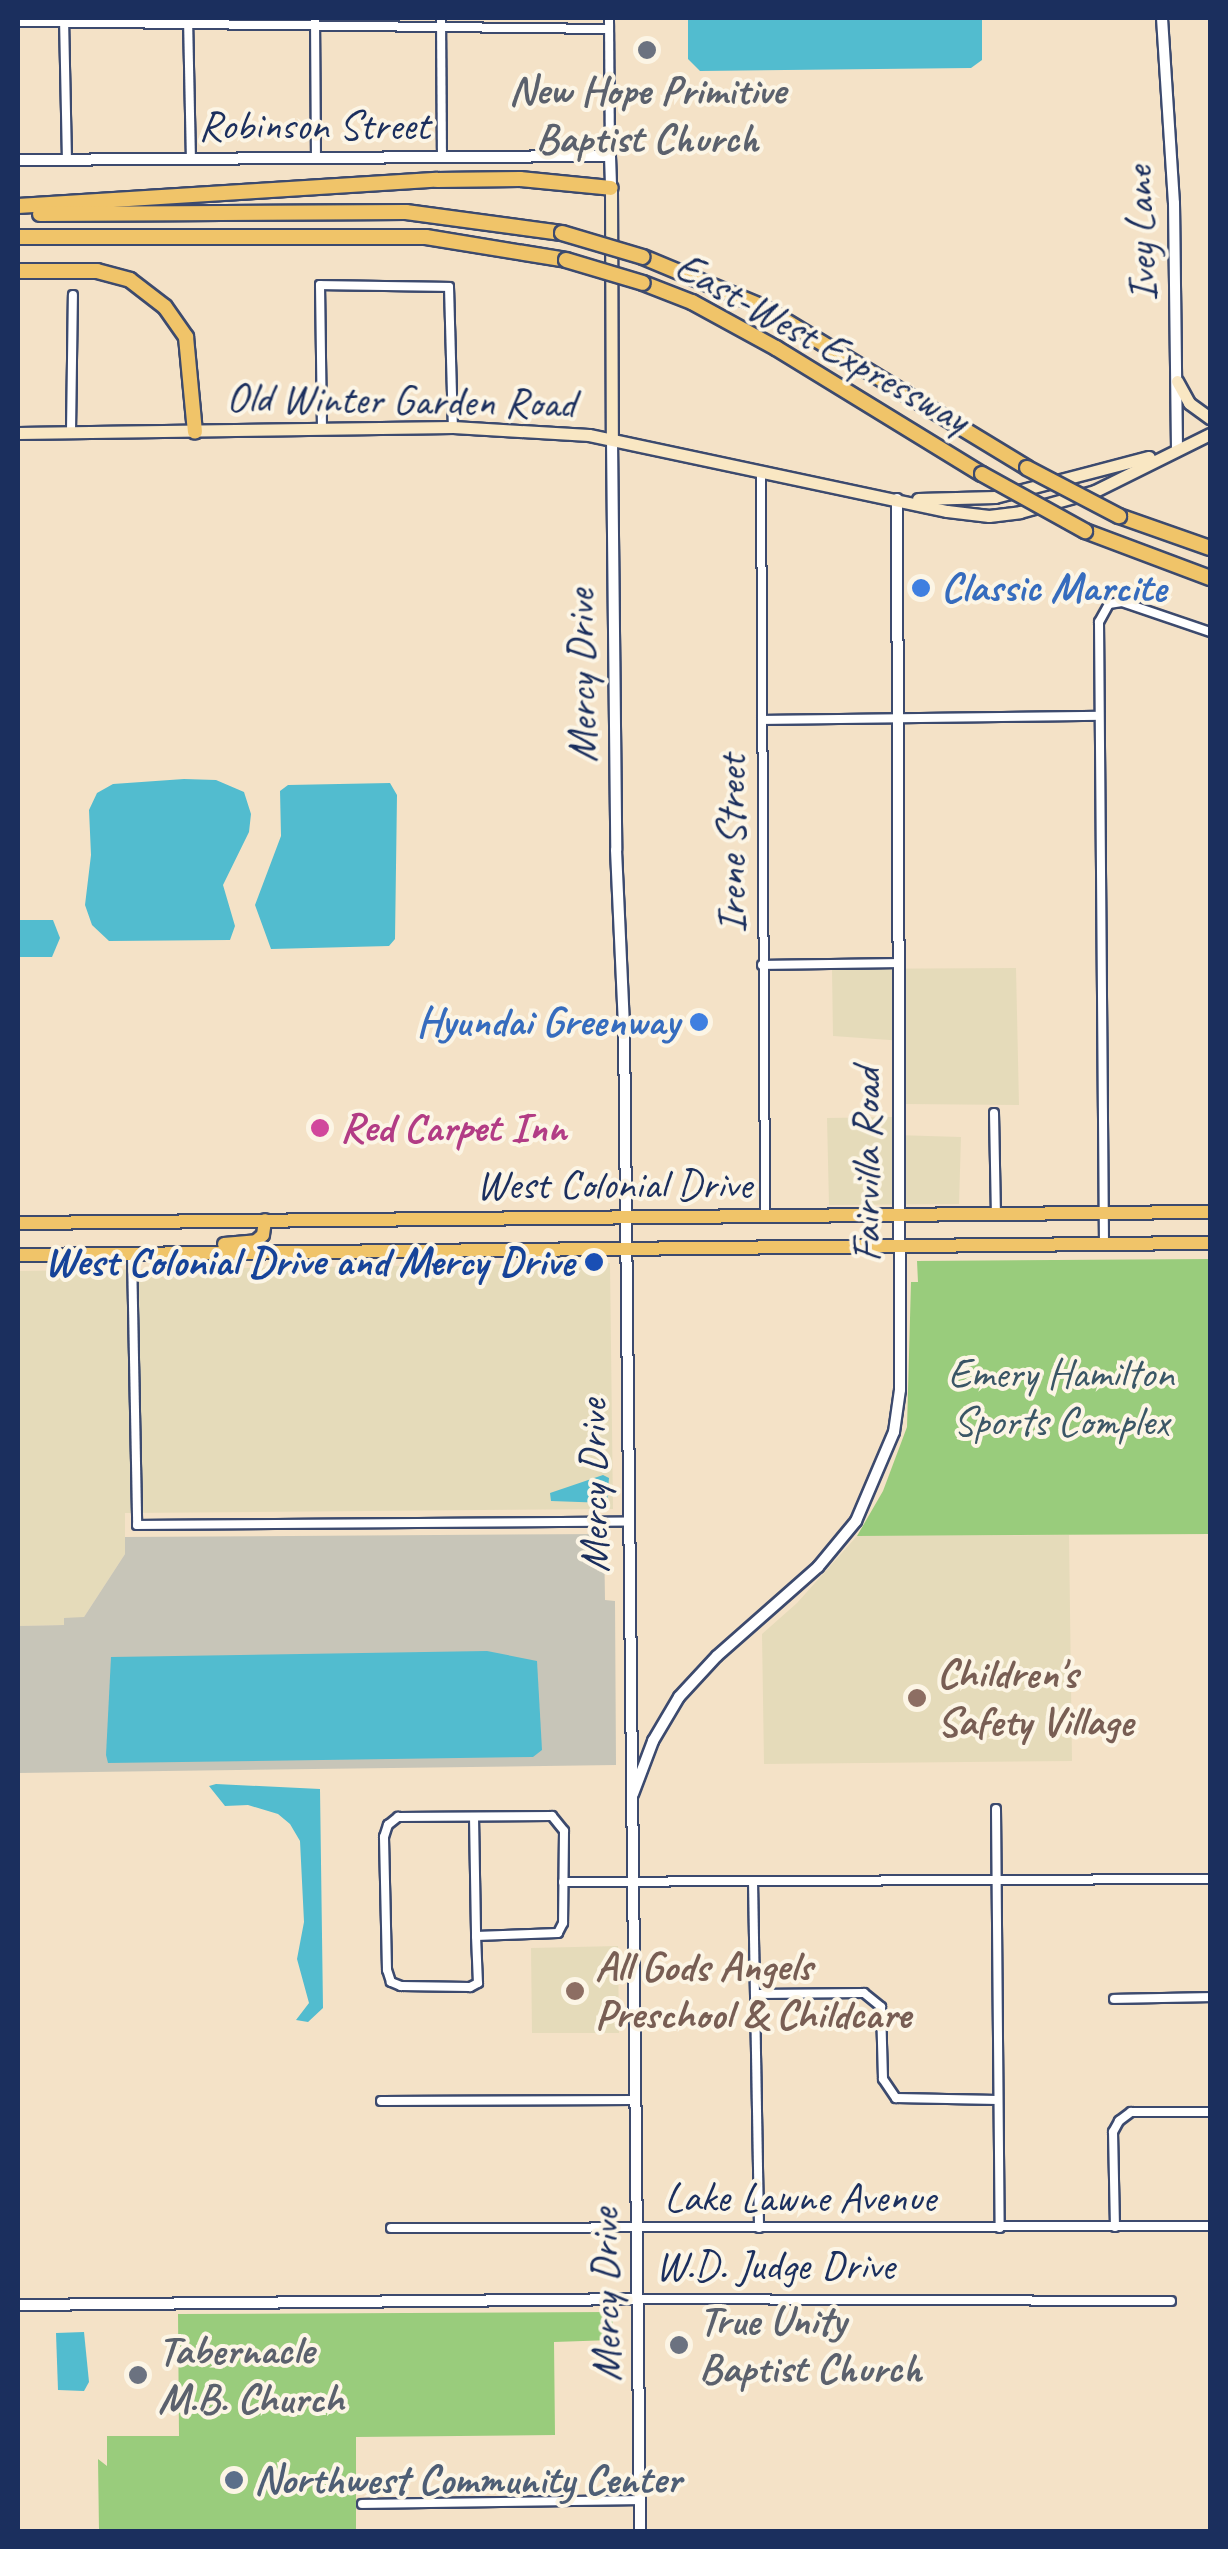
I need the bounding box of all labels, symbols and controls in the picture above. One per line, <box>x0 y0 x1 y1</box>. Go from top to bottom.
marker: New Hope Primitive Baptist Church <box>636 39 658 61</box>
place label: New Hope Primitive Baptist Church <box>508 66 786 164</box>
street label: Robinson Street <box>198 101 430 151</box>
street label: Ivey Lane <box>1113 165 1169 303</box>
street label: East-West Expressway <box>666 241 978 445</box>
street label: Old Winter Garden Road <box>226 373 576 429</box>
place label: Classic Marcite <box>941 563 1166 613</box>
marker: Classic Marcite <box>910 577 932 599</box>
street label: Mercy Drive <box>555 589 609 763</box>
street label: Irene Street <box>707 754 757 934</box>
place label: Hyundai Greenway <box>416 997 679 1047</box>
marker: Hyundai Greenway <box>688 1011 710 1033</box>
street label: Fairvilla Road <box>842 1068 892 1262</box>
place label: Red Carpet Inn <box>340 1103 567 1153</box>
marker: Red Carpet Inn <box>309 1117 331 1139</box>
street label: West Colonial Drive <box>475 1160 753 1210</box>
place label: West Colonial Drive and Mercy Drive <box>41 1237 574 1287</box>
marker: West Colonial Drive and Mercy Drive <box>583 1251 605 1273</box>
park label: Emery Hamilton Sports Complex <box>947 1349 1175 1448</box>
street label: Mercy Drive <box>567 1399 621 1573</box>
place label: Children's Safety Village <box>937 1649 1131 1748</box>
marker: Children's Safety Village <box>906 1687 928 1709</box>
place label: All Gods Angels Preschool & Childcare <box>595 1942 910 2040</box>
marker: All Gods Angels Preschool & Childcare <box>564 1980 586 2002</box>
street label: Lake Lawne Avenue <box>664 2173 936 2223</box>
street label: Mercy Drive <box>579 2208 633 2382</box>
street label: W.D. Judge Drive <box>655 2241 895 2291</box>
place label: True Unity Baptist Church <box>699 2296 923 2394</box>
place label: Tabernacle M.B. Church <box>158 2326 344 2424</box>
marker: True Unity Baptist Church <box>668 2334 690 2356</box>
marker: Tabernacle M.B. Church <box>127 2364 149 2386</box>
place label: Northwest Community Center <box>254 2455 681 2505</box>
marker: Northwest Community Center <box>223 2469 245 2491</box>

